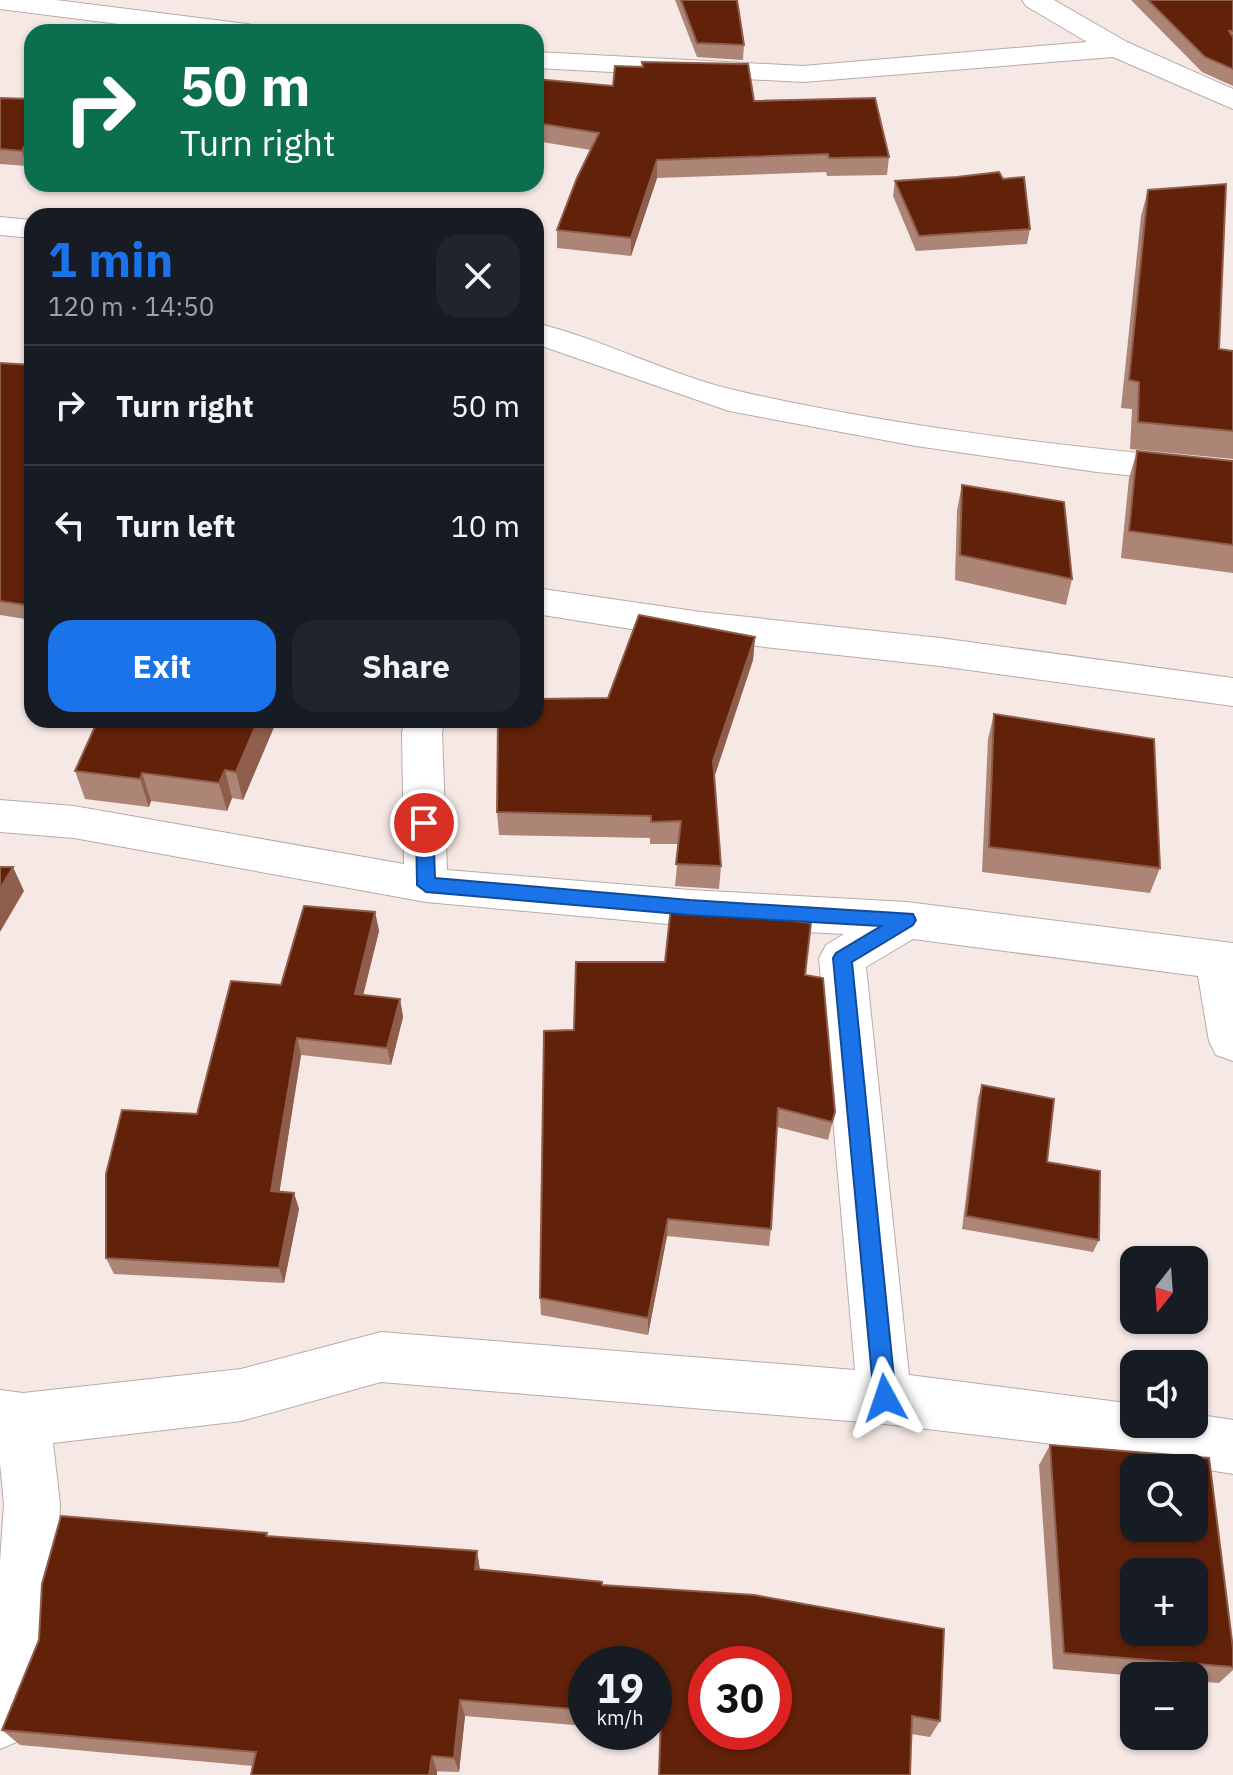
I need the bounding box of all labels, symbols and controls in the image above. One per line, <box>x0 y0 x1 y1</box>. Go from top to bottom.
text: 50 m <box>180 49 310 121</box>
icon: right <box>48 56 152 160</box>
text: Turn right <box>180 119 336 166</box>
text: 1 min <box>48 228 173 290</box>
button: close <box>436 234 520 318</box>
text: 120 m · 14:50 <box>48 289 214 323</box>
icon: right <box>48 383 92 427</box>
text: Turn right <box>116 386 254 425</box>
text: 50 m <box>451 386 520 425</box>
icon: left <box>48 503 92 547</box>
text: Turn left <box>116 506 235 545</box>
text: 10 m <box>451 506 520 545</box>
button: Exit <box>48 620 276 712</box>
button: Share <box>292 620 520 712</box>
pin <box>390 789 458 857</box>
icon: arrive <box>402 801 446 845</box>
north arrow <box>1120 1246 1208 1334</box>
map controls <box>1120 1246 1208 1750</box>
button: sound <box>1120 1350 1208 1438</box>
position arrow <box>843 1356 927 1440</box>
button: search <box>1120 1454 1208 1542</box>
button: + <box>1120 1558 1208 1646</box>
speed limit sign: 30 <box>688 1646 792 1750</box>
text: 19 <box>596 1662 644 1714</box>
button: − <box>1120 1662 1208 1750</box>
text: km/h <box>596 1704 644 1731</box>

